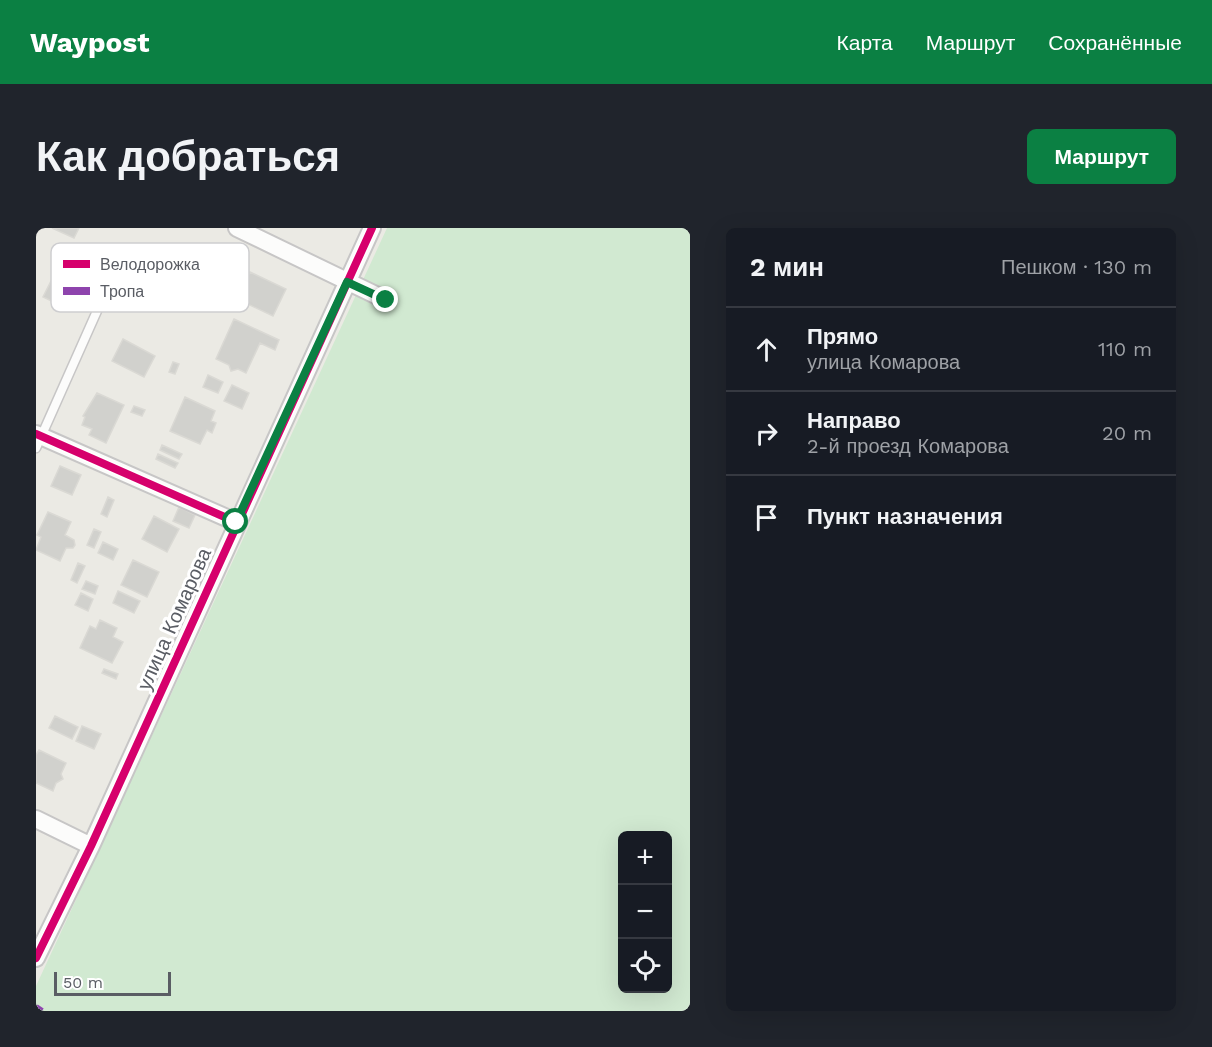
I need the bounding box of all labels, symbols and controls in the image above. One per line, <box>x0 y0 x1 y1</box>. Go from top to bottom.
text: Waypost <box>30 26 149 59</box>
text: Карта <box>837 30 893 55</box>
text: Маршрут <box>926 30 1015 55</box>
text: Сохранённые <box>1048 30 1182 55</box>
button: Маршрут <box>1027 129 1176 184</box>
text: Как добраться <box>36 132 340 181</box>
legend <box>51 243 249 312</box>
text: 2 мин <box>750 252 824 282</box>
text: Велодорожка <box>100 255 200 274</box>
text: Пешком · 130 m <box>1001 255 1152 279</box>
text: Тропа <box>100 282 144 301</box>
route end <box>372 286 398 312</box>
text: Прямо <box>807 324 878 349</box>
icon: ahead <box>750 333 783 366</box>
text: 110 m <box>1098 337 1152 361</box>
text: улица Комарова <box>807 350 960 374</box>
text: Направо <box>807 408 901 433</box>
icon: right <box>750 417 783 450</box>
text: 20 m <box>1102 421 1152 445</box>
text: 2-й проезд Комарова <box>807 434 1009 458</box>
icon: arrive <box>750 501 783 534</box>
text: Пункт назначения <box>807 504 1003 529</box>
route start <box>222 508 248 534</box>
street label: улица Комарова <box>132 543 216 694</box>
map controls <box>618 831 672 993</box>
button: + <box>618 831 672 885</box>
button: − <box>618 885 672 939</box>
button: locate <box>618 939 672 993</box>
scale bar <box>54 969 171 996</box>
text: 50 m <box>63 973 103 992</box>

